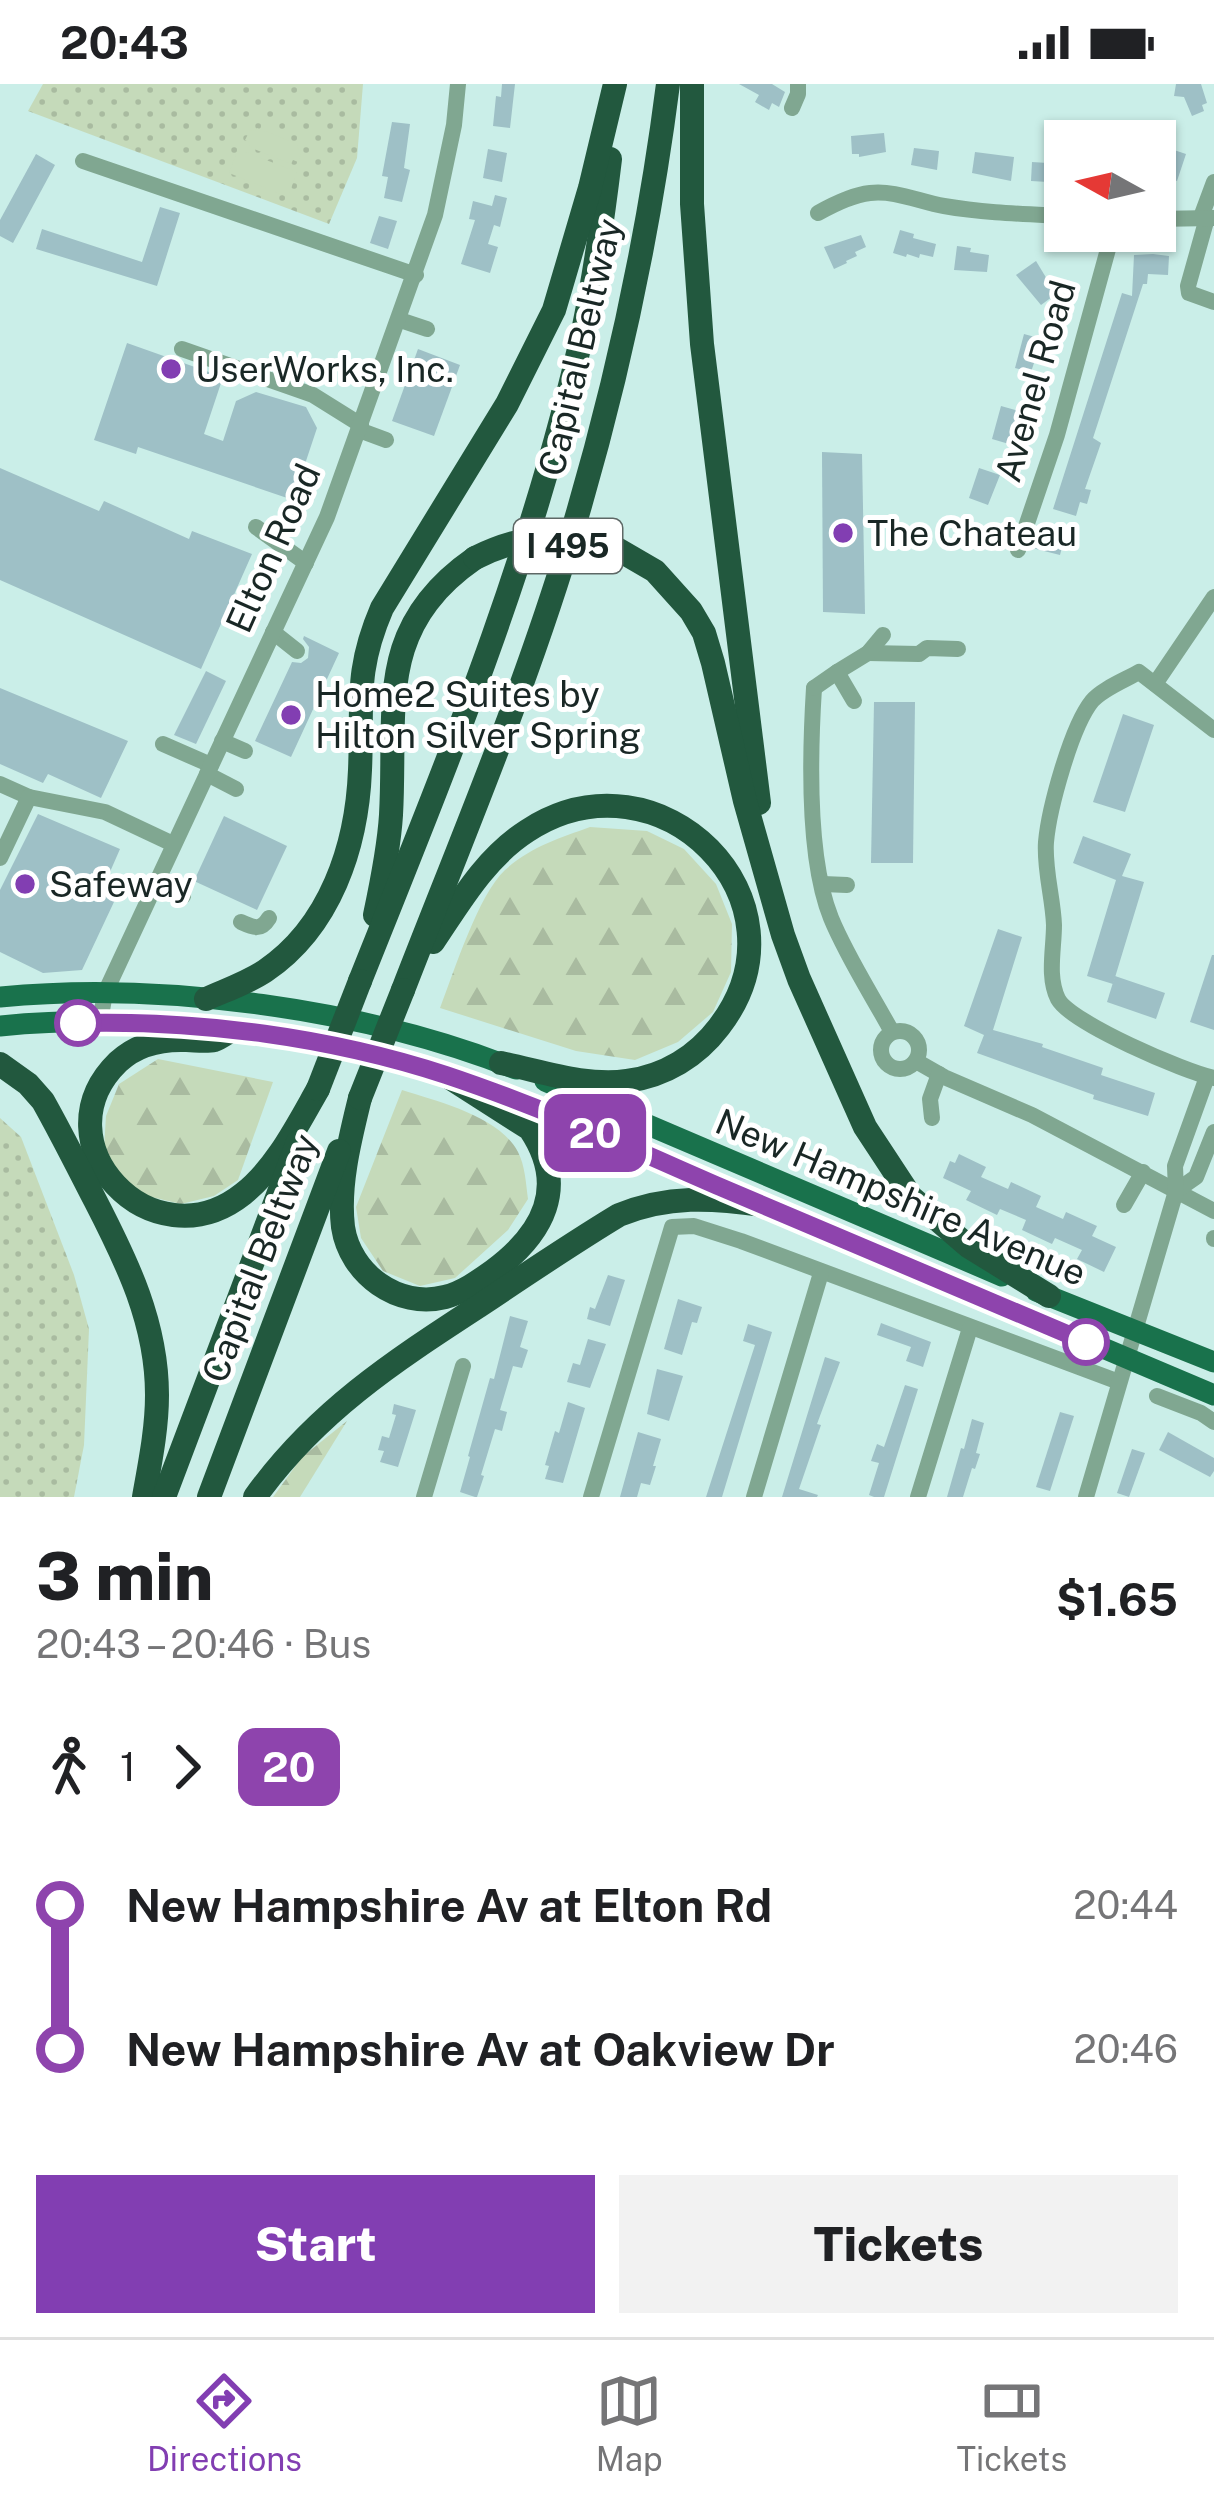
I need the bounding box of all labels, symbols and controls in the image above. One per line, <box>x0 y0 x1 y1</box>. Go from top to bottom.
text: 20:43 <box>60 16 189 69</box>
north arrow <box>1044 120 1176 252</box>
map controls <box>1044 120 1176 252</box>
street label: Capital Beltway <box>530 214 630 480</box>
street label: Avenel Road <box>986 275 1084 487</box>
place label: UserWorks, Inc. <box>195 348 454 390</box>
marker: UserWorks, Inc. <box>158 356 184 382</box>
street label: Elton Road <box>217 457 329 639</box>
place label: The Chateau <box>867 512 1077 554</box>
road number: I 495 <box>514 519 622 573</box>
marker: The Chateau <box>830 520 856 546</box>
place label: Home2 Suites by Hilton Silver Spring <box>315 673 641 756</box>
marker: Home2 Suites by Hilton Silver Spring <box>278 702 304 728</box>
place label: Safeway <box>49 863 193 905</box>
marker: Safeway <box>12 871 38 897</box>
unlabelled marker <box>56 1001 100 1045</box>
line badge: 20 <box>541 1094 649 1172</box>
street label: New Hampshire Avenue <box>710 1100 1092 1294</box>
text: 20 <box>568 1108 622 1157</box>
street label: Capital Beltway <box>193 1128 327 1388</box>
unlabelled marker <box>1064 1320 1108 1364</box>
text: 3 min <box>36 1537 213 1615</box>
text: $1.65 <box>1056 1573 1178 1626</box>
text: 20:43 – 20:46 · Bus <box>36 1621 371 1667</box>
icon: walk <box>36 1734 102 1800</box>
icon: forward <box>154 1734 220 1800</box>
text: 20 <box>262 1742 316 1791</box>
text: 1 <box>120 1744 136 1790</box>
text: New Hampshire Av at Elton Rd <box>126 1879 772 1932</box>
text: 20:44 <box>1073 1882 1178 1928</box>
text: New Hampshire Av at Oakview Dr <box>126 2023 835 2076</box>
text: 20:46 <box>1074 2026 1178 2072</box>
button: Start <box>36 2175 595 2313</box>
button: Tickets <box>619 2175 1178 2313</box>
tab: Directions <box>147 2368 302 2478</box>
tab: Map <box>596 2368 663 2478</box>
tab: Tickets <box>956 2368 1067 2478</box>

